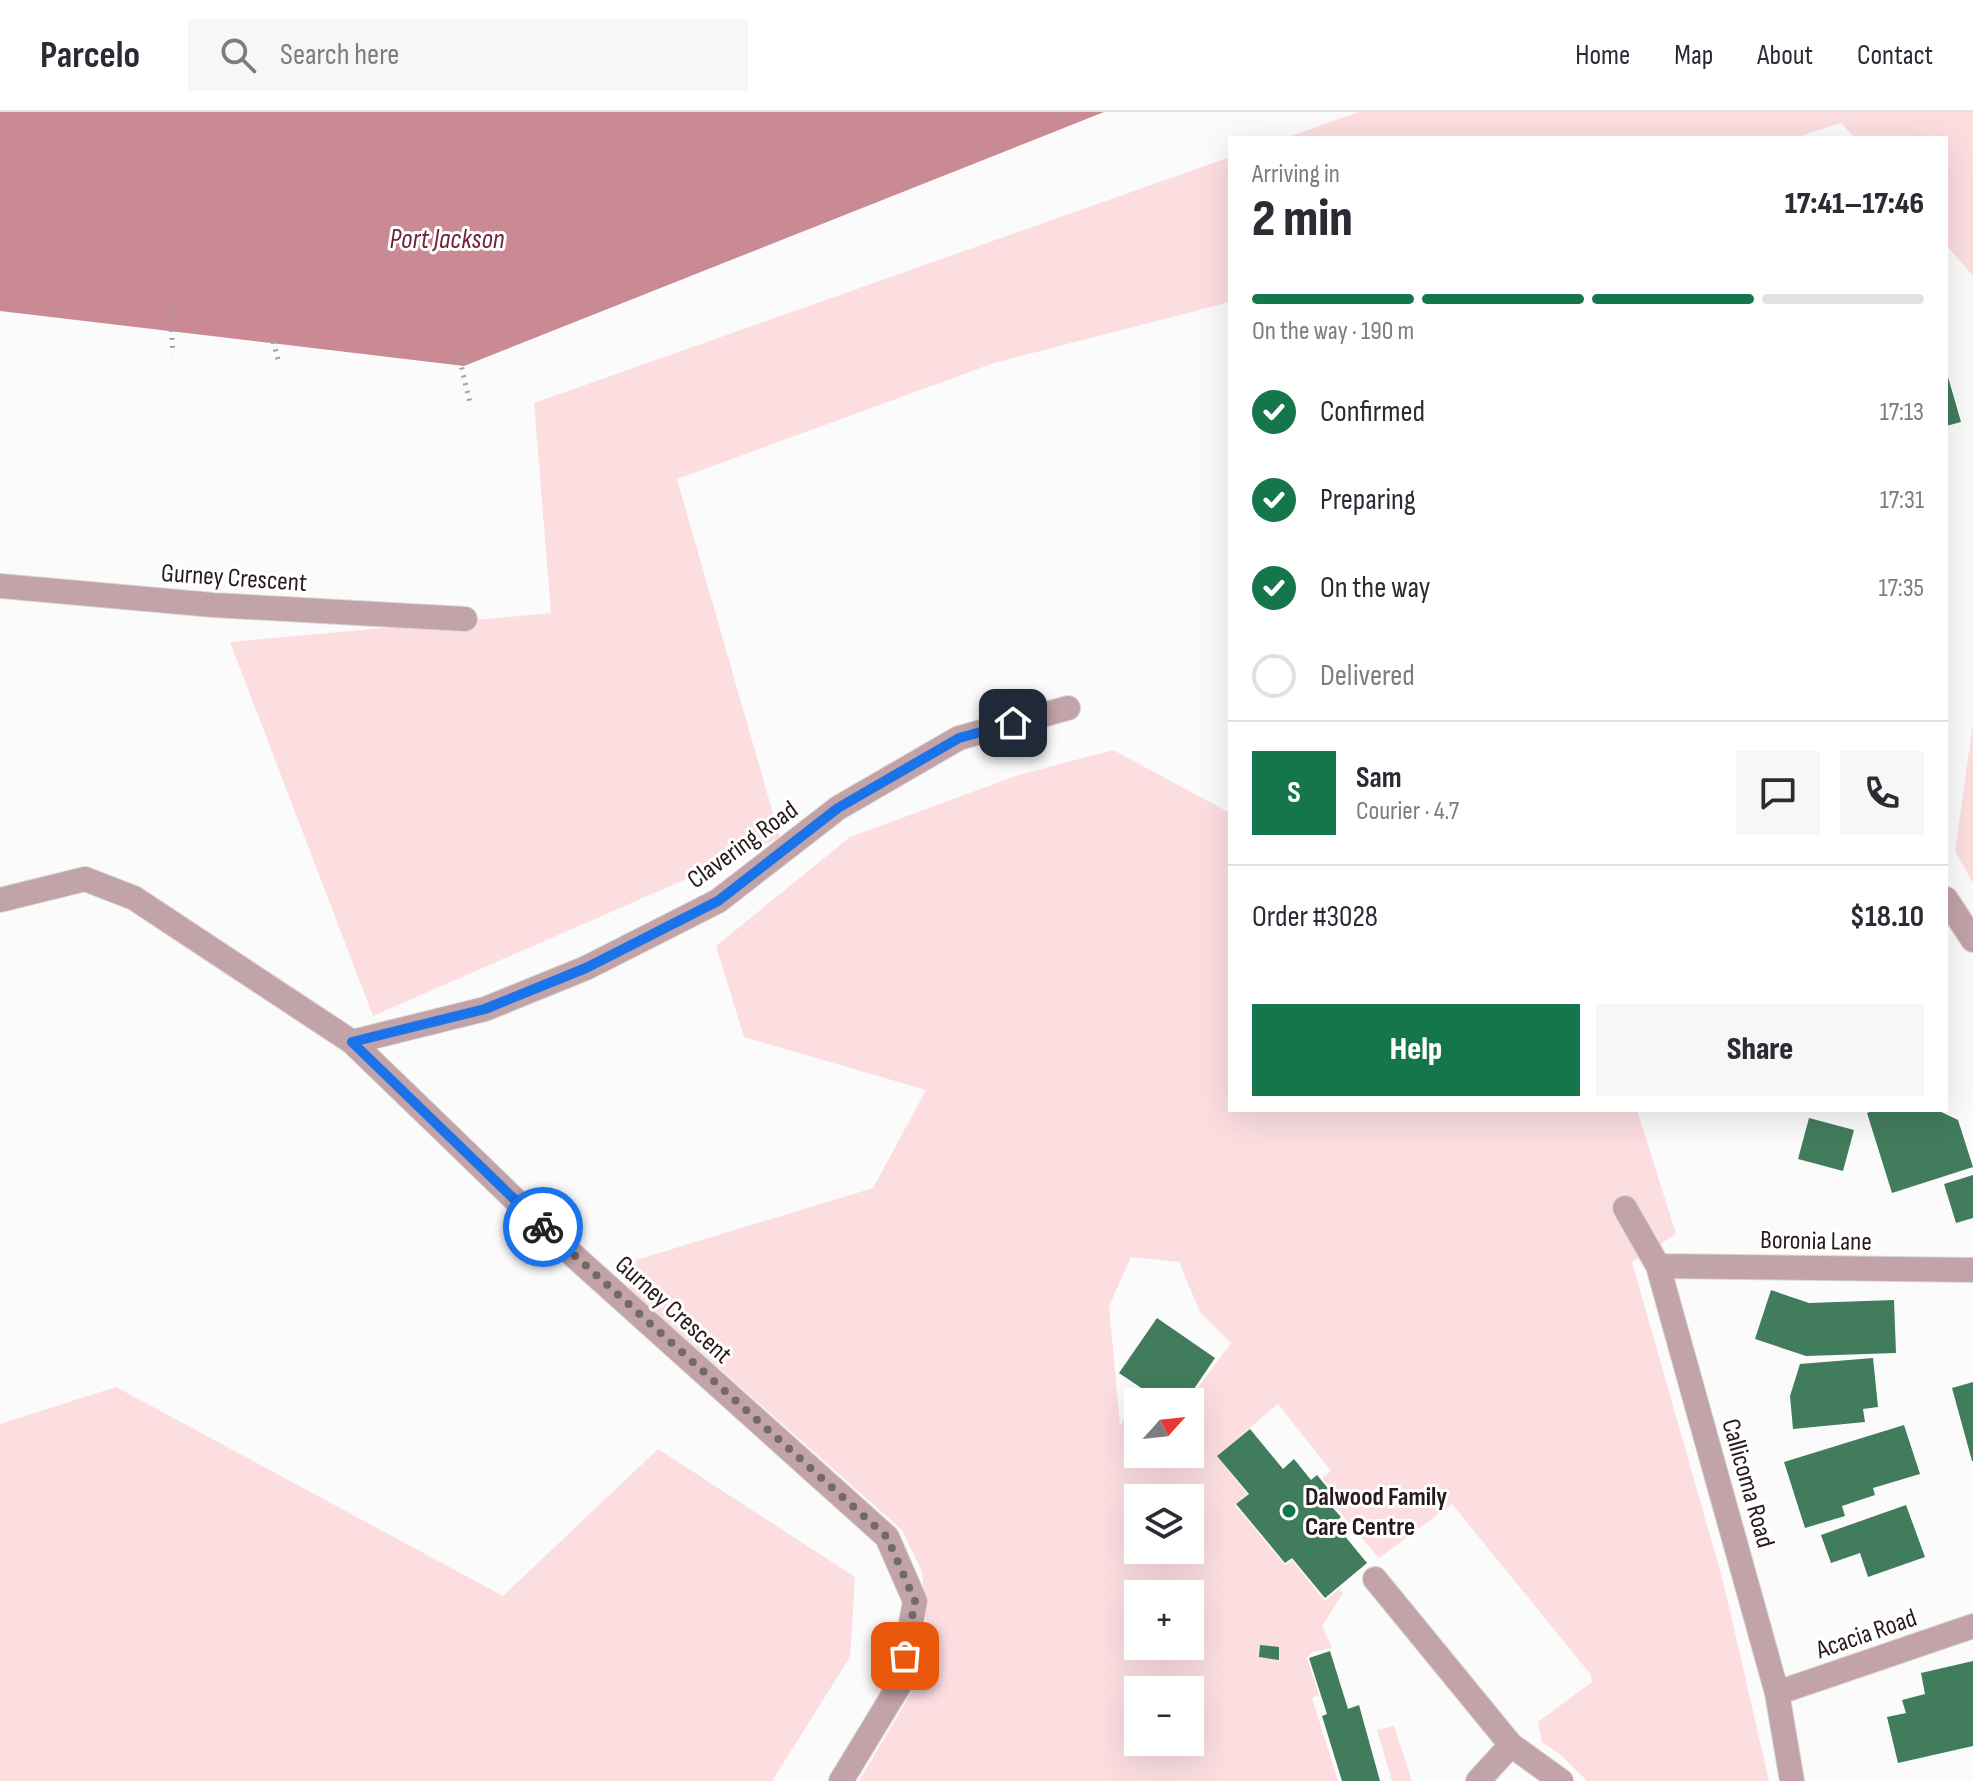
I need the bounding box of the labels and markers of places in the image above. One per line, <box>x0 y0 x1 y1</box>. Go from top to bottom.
pin <box>979 689 1047 757</box>
place label: Dalwood Family Care Centre <box>1305 1482 1447 1543</box>
marker: Dalwood Family Care Centre <box>1280 1502 1298 1520</box>
pin <box>871 1622 939 1690</box>

